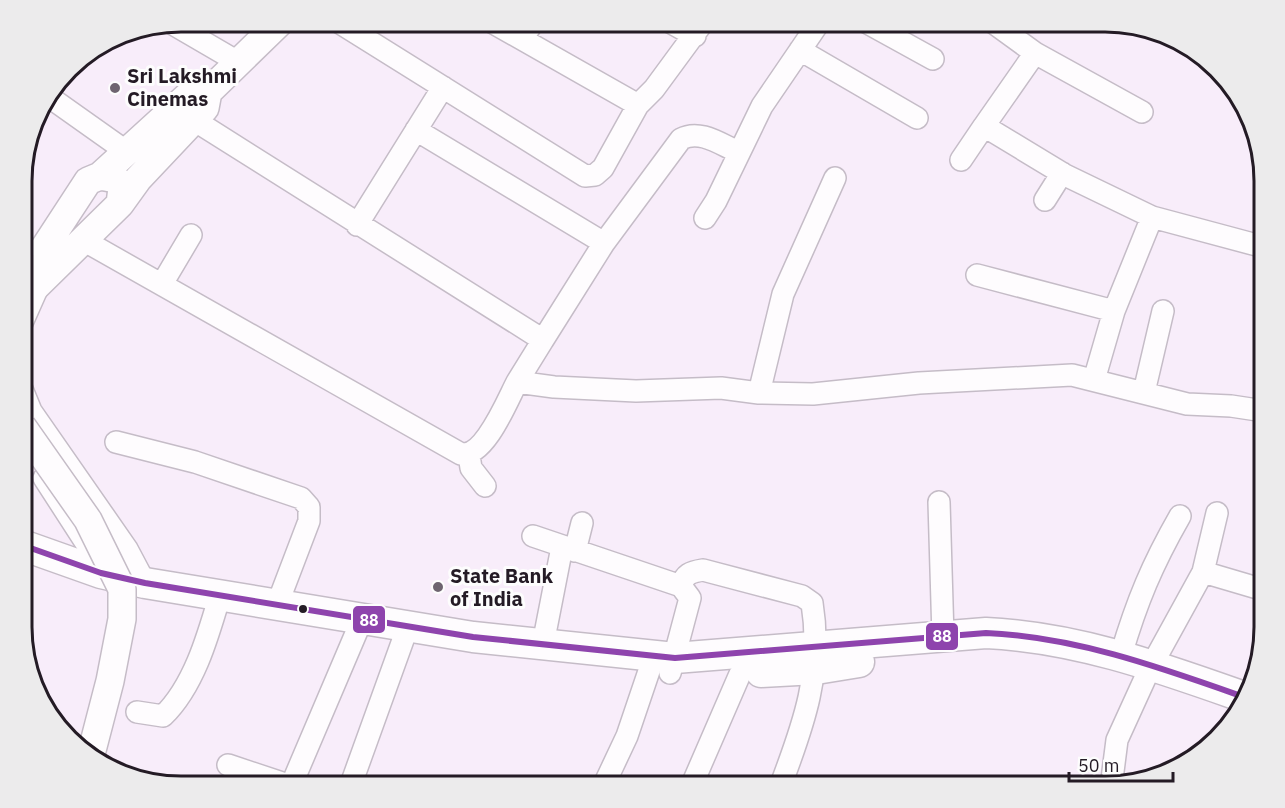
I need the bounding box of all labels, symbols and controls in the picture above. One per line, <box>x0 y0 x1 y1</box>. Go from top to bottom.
place label: Sri Lakshmi Cinemas <box>127 62 237 112</box>
marker: Sri Lakshmi Cinemas <box>108 81 122 95</box>
place label: State Bank of India <box>450 562 553 612</box>
marker: State Bank of India <box>431 580 445 594</box>
unlabelled marker <box>297 603 309 615</box>
line badge: 88 <box>352 605 386 634</box>
text: 88 <box>359 610 379 630</box>
line badge: 88 <box>925 622 959 651</box>
text: 88 <box>932 626 952 646</box>
scale bar <box>1069 745 1172 783</box>
text: 50 m <box>1078 754 1120 777</box>

